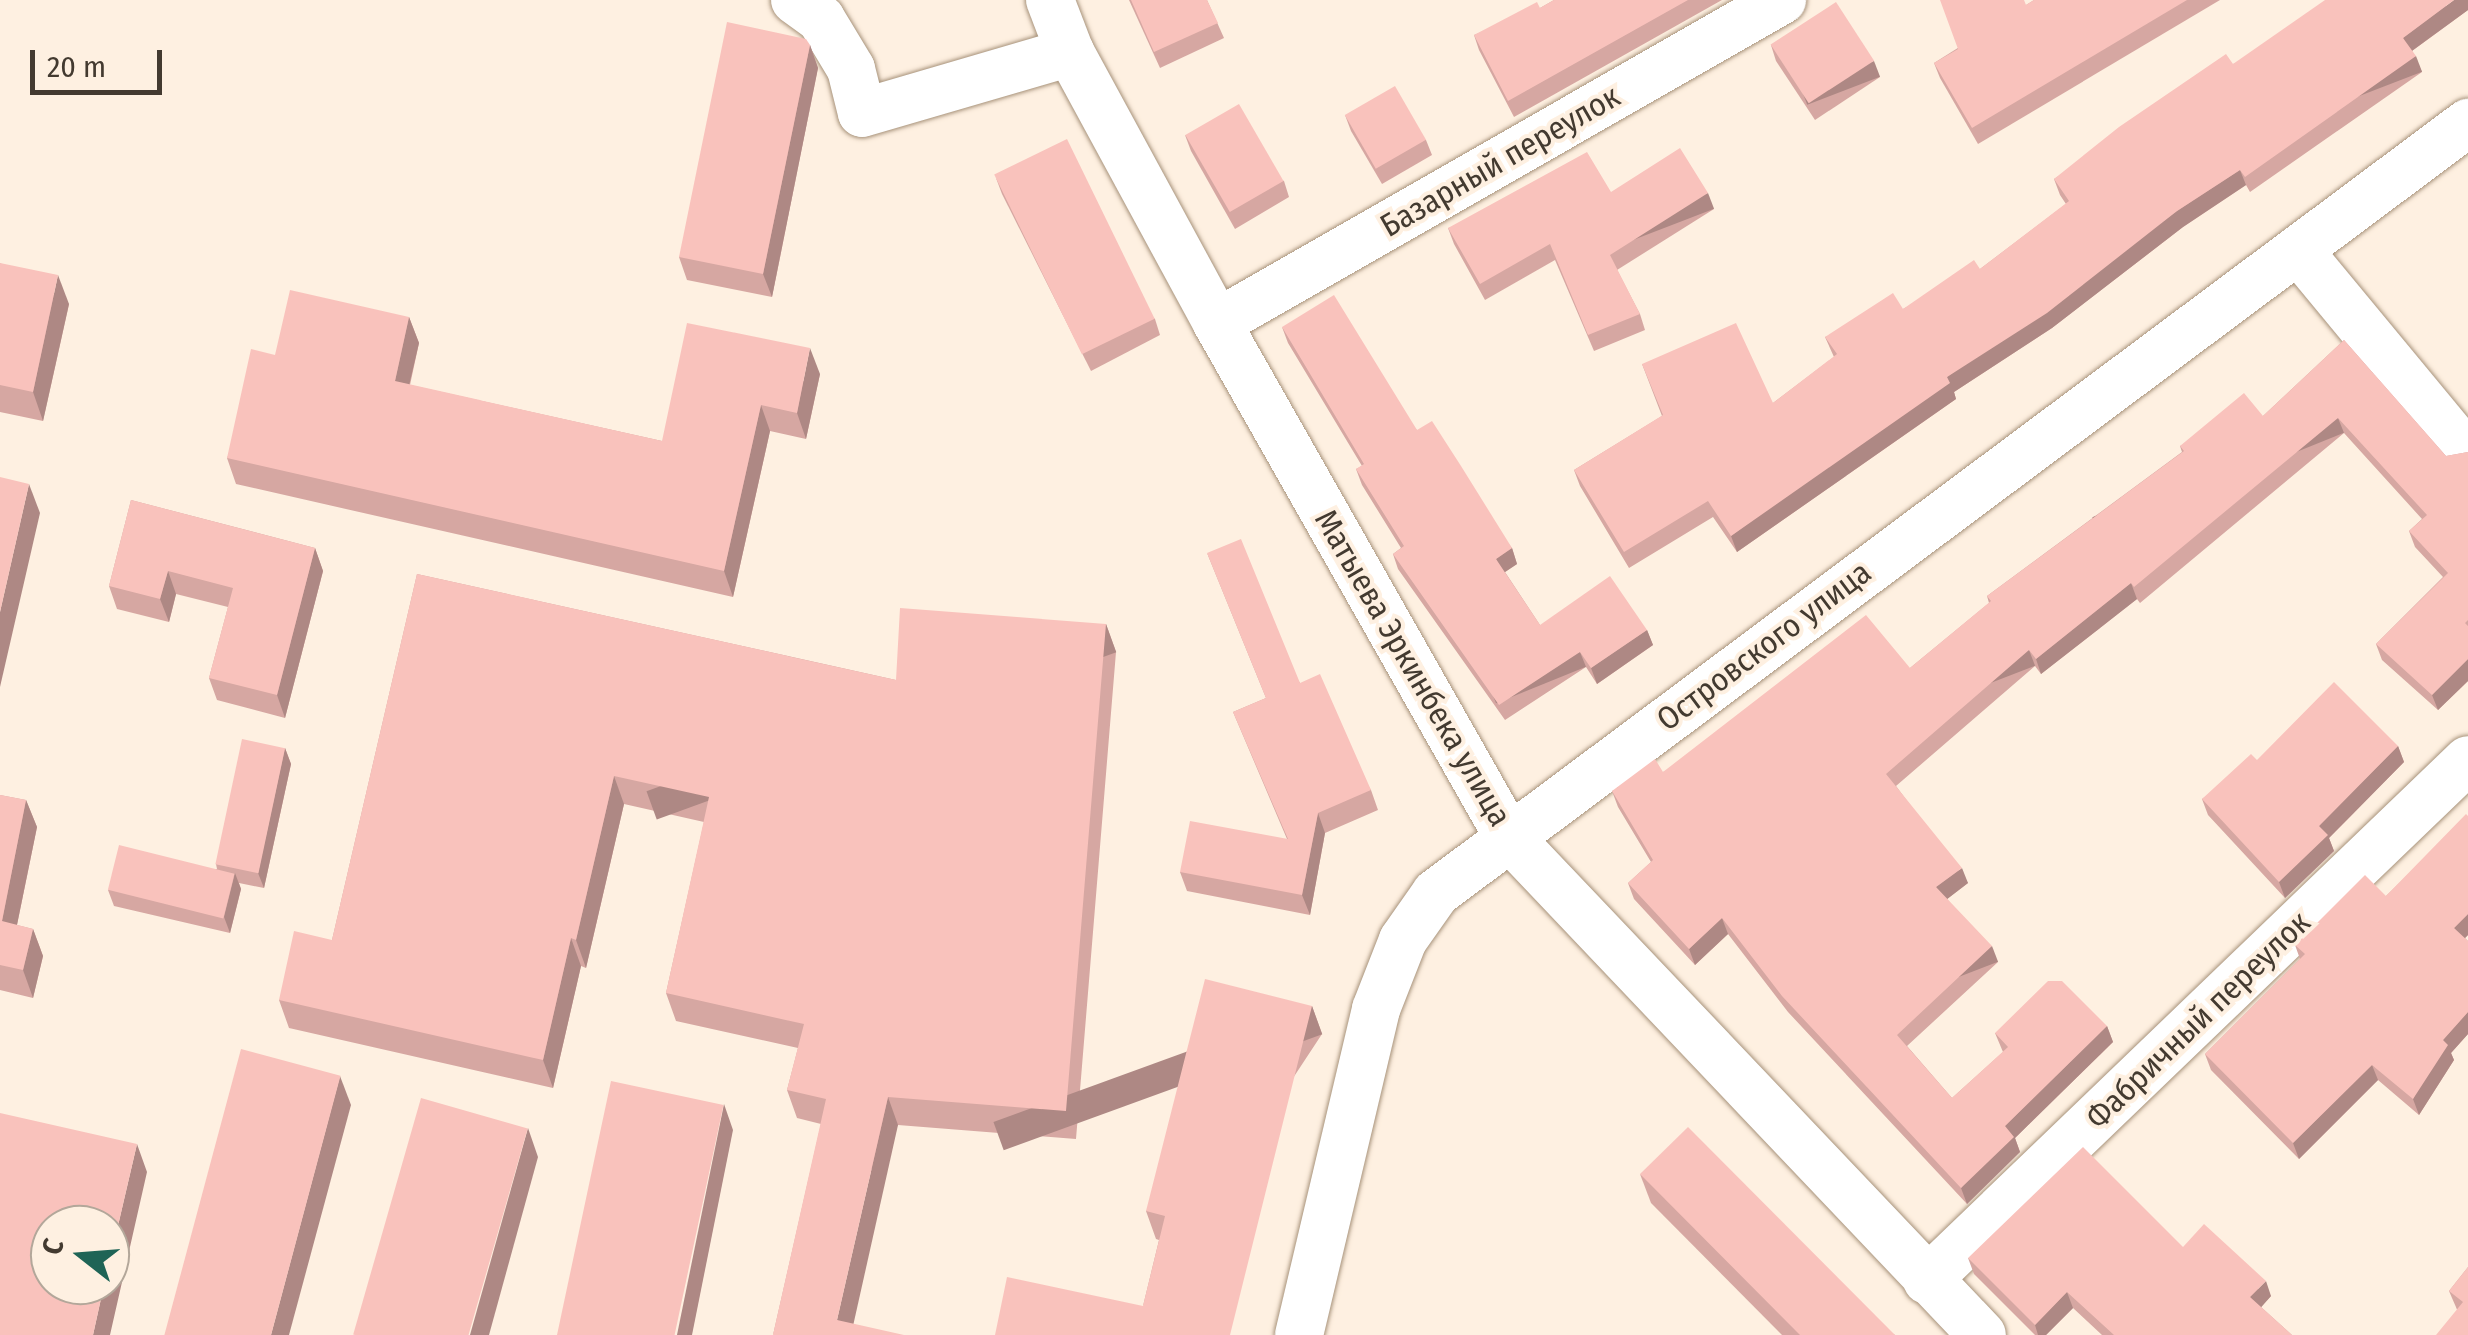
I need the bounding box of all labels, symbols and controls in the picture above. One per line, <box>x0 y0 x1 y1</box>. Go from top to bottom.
scale bar <box>35 30 168 92</box>
text: 20 m <box>47 49 106 85</box>
street label: Базарный переулок <box>1374 77 1626 245</box>
street label: Матыева Эркинбека улица <box>1307 503 1519 833</box>
street label: Островского улица <box>1649 553 1879 739</box>
street label: Фабричный переулок <box>2078 903 2318 1137</box>
north arrow <box>30 1205 130 1305</box>
text: С <box>35 1235 71 1259</box>

